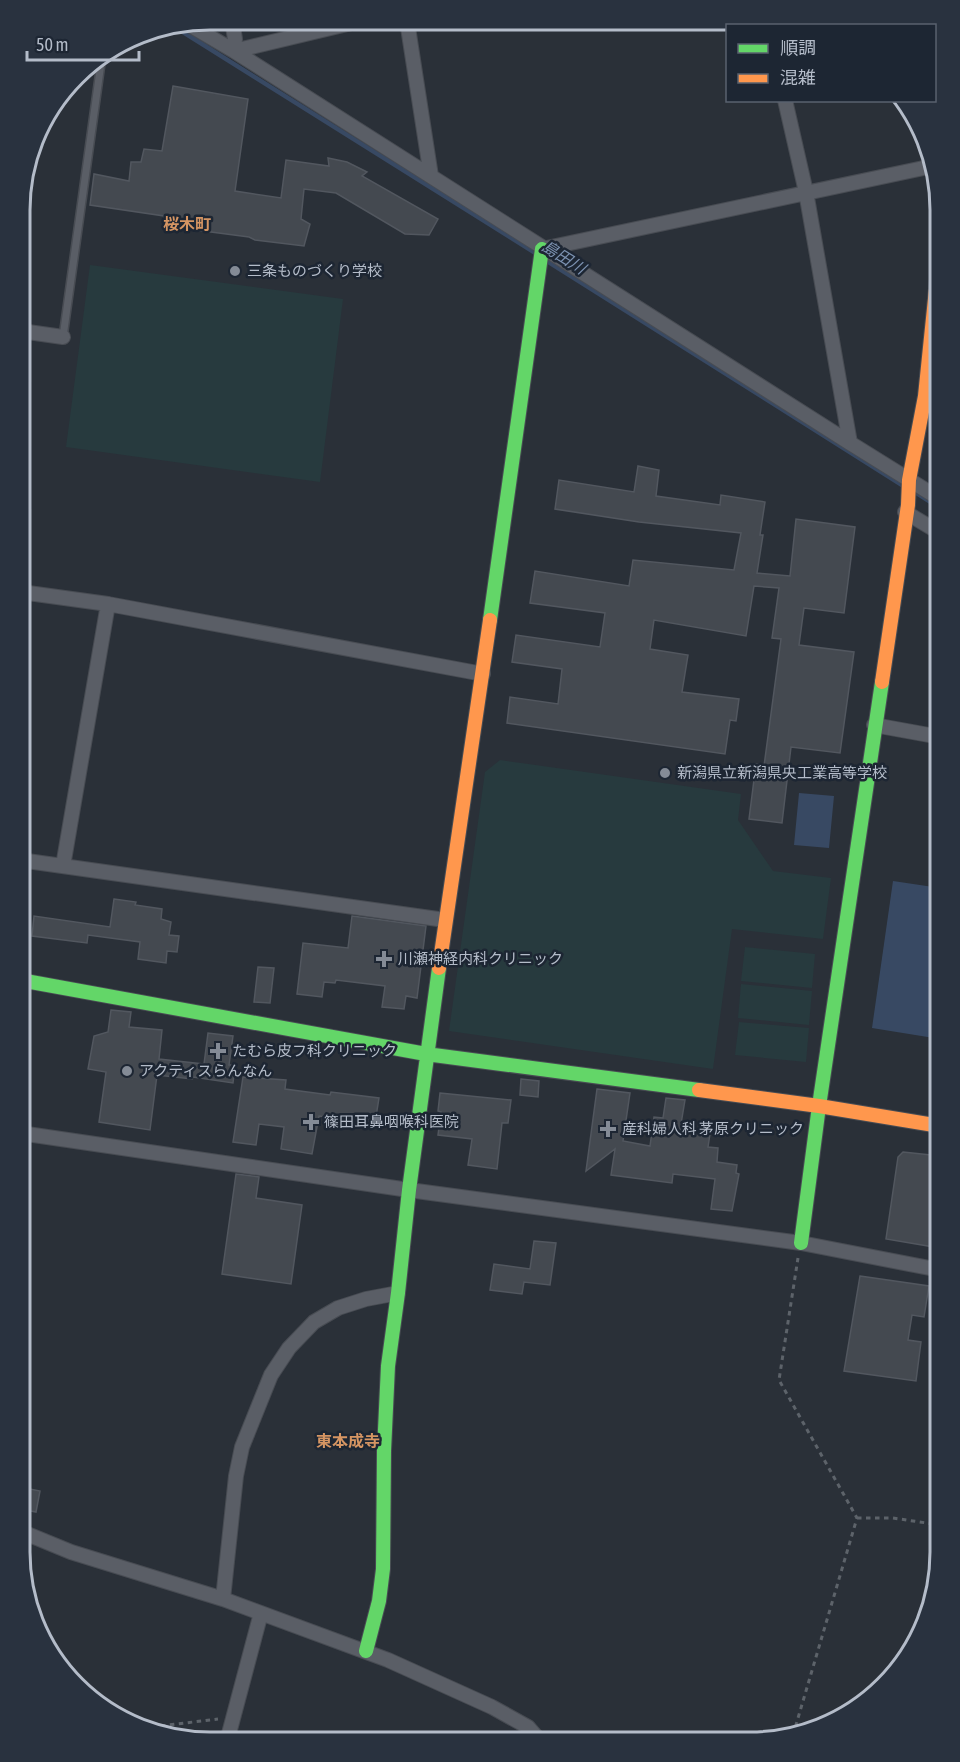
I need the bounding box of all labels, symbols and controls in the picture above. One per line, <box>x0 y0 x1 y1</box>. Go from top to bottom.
scale bar <box>27 24 140 62</box>
legend <box>726 24 936 102</box>
text: 50 m <box>36 34 68 55</box>
text: 順調 <box>780 37 816 58</box>
text: 混雑 <box>780 67 816 88</box>
district label: 桜木町 <box>163 215 211 233</box>
water label: 島田川 <box>539 237 591 278</box>
place label: 三条ものづくり学校 <box>247 262 382 279</box>
marker: 三条ものづくり学校 <box>228 264 242 278</box>
place label: 新潟県立新潟県央工業高等学校 <box>677 764 887 781</box>
marker: 新潟県立新潟県央工業高等学校 <box>658 766 672 780</box>
marker: 川瀬神経内科クリニック <box>375 950 393 968</box>
place label: 川瀬神経内科クリニック <box>398 950 563 967</box>
marker: たむら皮フ科クリニック <box>209 1042 227 1060</box>
place label: たむら皮フ科クリニック <box>232 1042 397 1059</box>
place label: アクティスらんなん <box>139 1062 272 1079</box>
marker: アクティスらんなん <box>120 1064 134 1078</box>
marker: 篠田耳鼻咽喉科医院 <box>302 1113 320 1131</box>
place label: 篠田耳鼻咽喉科医院 <box>324 1113 459 1130</box>
marker: 産科婦人科 茅原クリニック <box>599 1120 617 1138</box>
place label: 産科婦人科 茅原クリニック <box>622 1120 804 1137</box>
district label: 東本成寺 <box>316 1432 380 1450</box>

